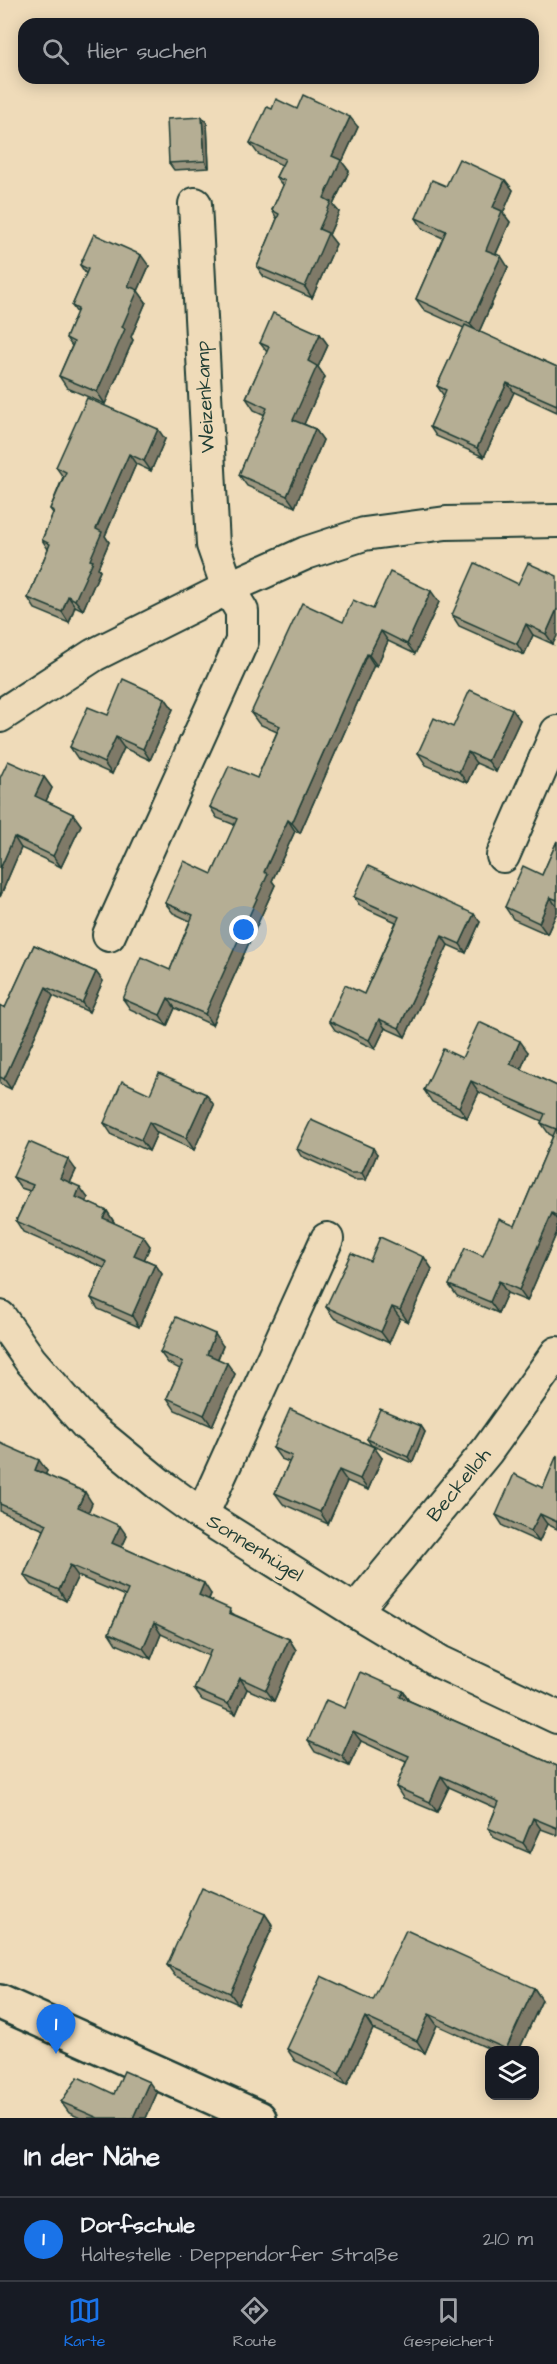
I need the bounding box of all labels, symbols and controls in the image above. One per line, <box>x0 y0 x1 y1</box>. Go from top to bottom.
search box <box>18 18 539 84</box>
icon: search <box>39 35 72 68</box>
text: Hier suchen <box>87 36 206 67</box>
street label: Weizenkamp <box>188 340 222 454</box>
your location <box>229 915 258 944</box>
street label: Beckelloh <box>420 1442 498 1528</box>
street label: Sonnenhügel <box>201 1507 309 1590</box>
pin: 1 <box>36 2004 76 2054</box>
map controls <box>485 2046 539 2100</box>
button: layers <box>485 2046 539 2100</box>
text: In der Nähe <box>24 2139 160 2175</box>
text: Dorfschule <box>81 2210 195 2241</box>
text: 1 <box>42 2225 45 2253</box>
text: 210 m <box>483 2225 533 2253</box>
text: Haltestelle · Deppendorfer Straße <box>81 2241 399 2269</box>
tab: Karte <box>64 2294 105 2352</box>
tab: Route <box>233 2294 276 2352</box>
tab: Gespeichert <box>404 2294 493 2352</box>

